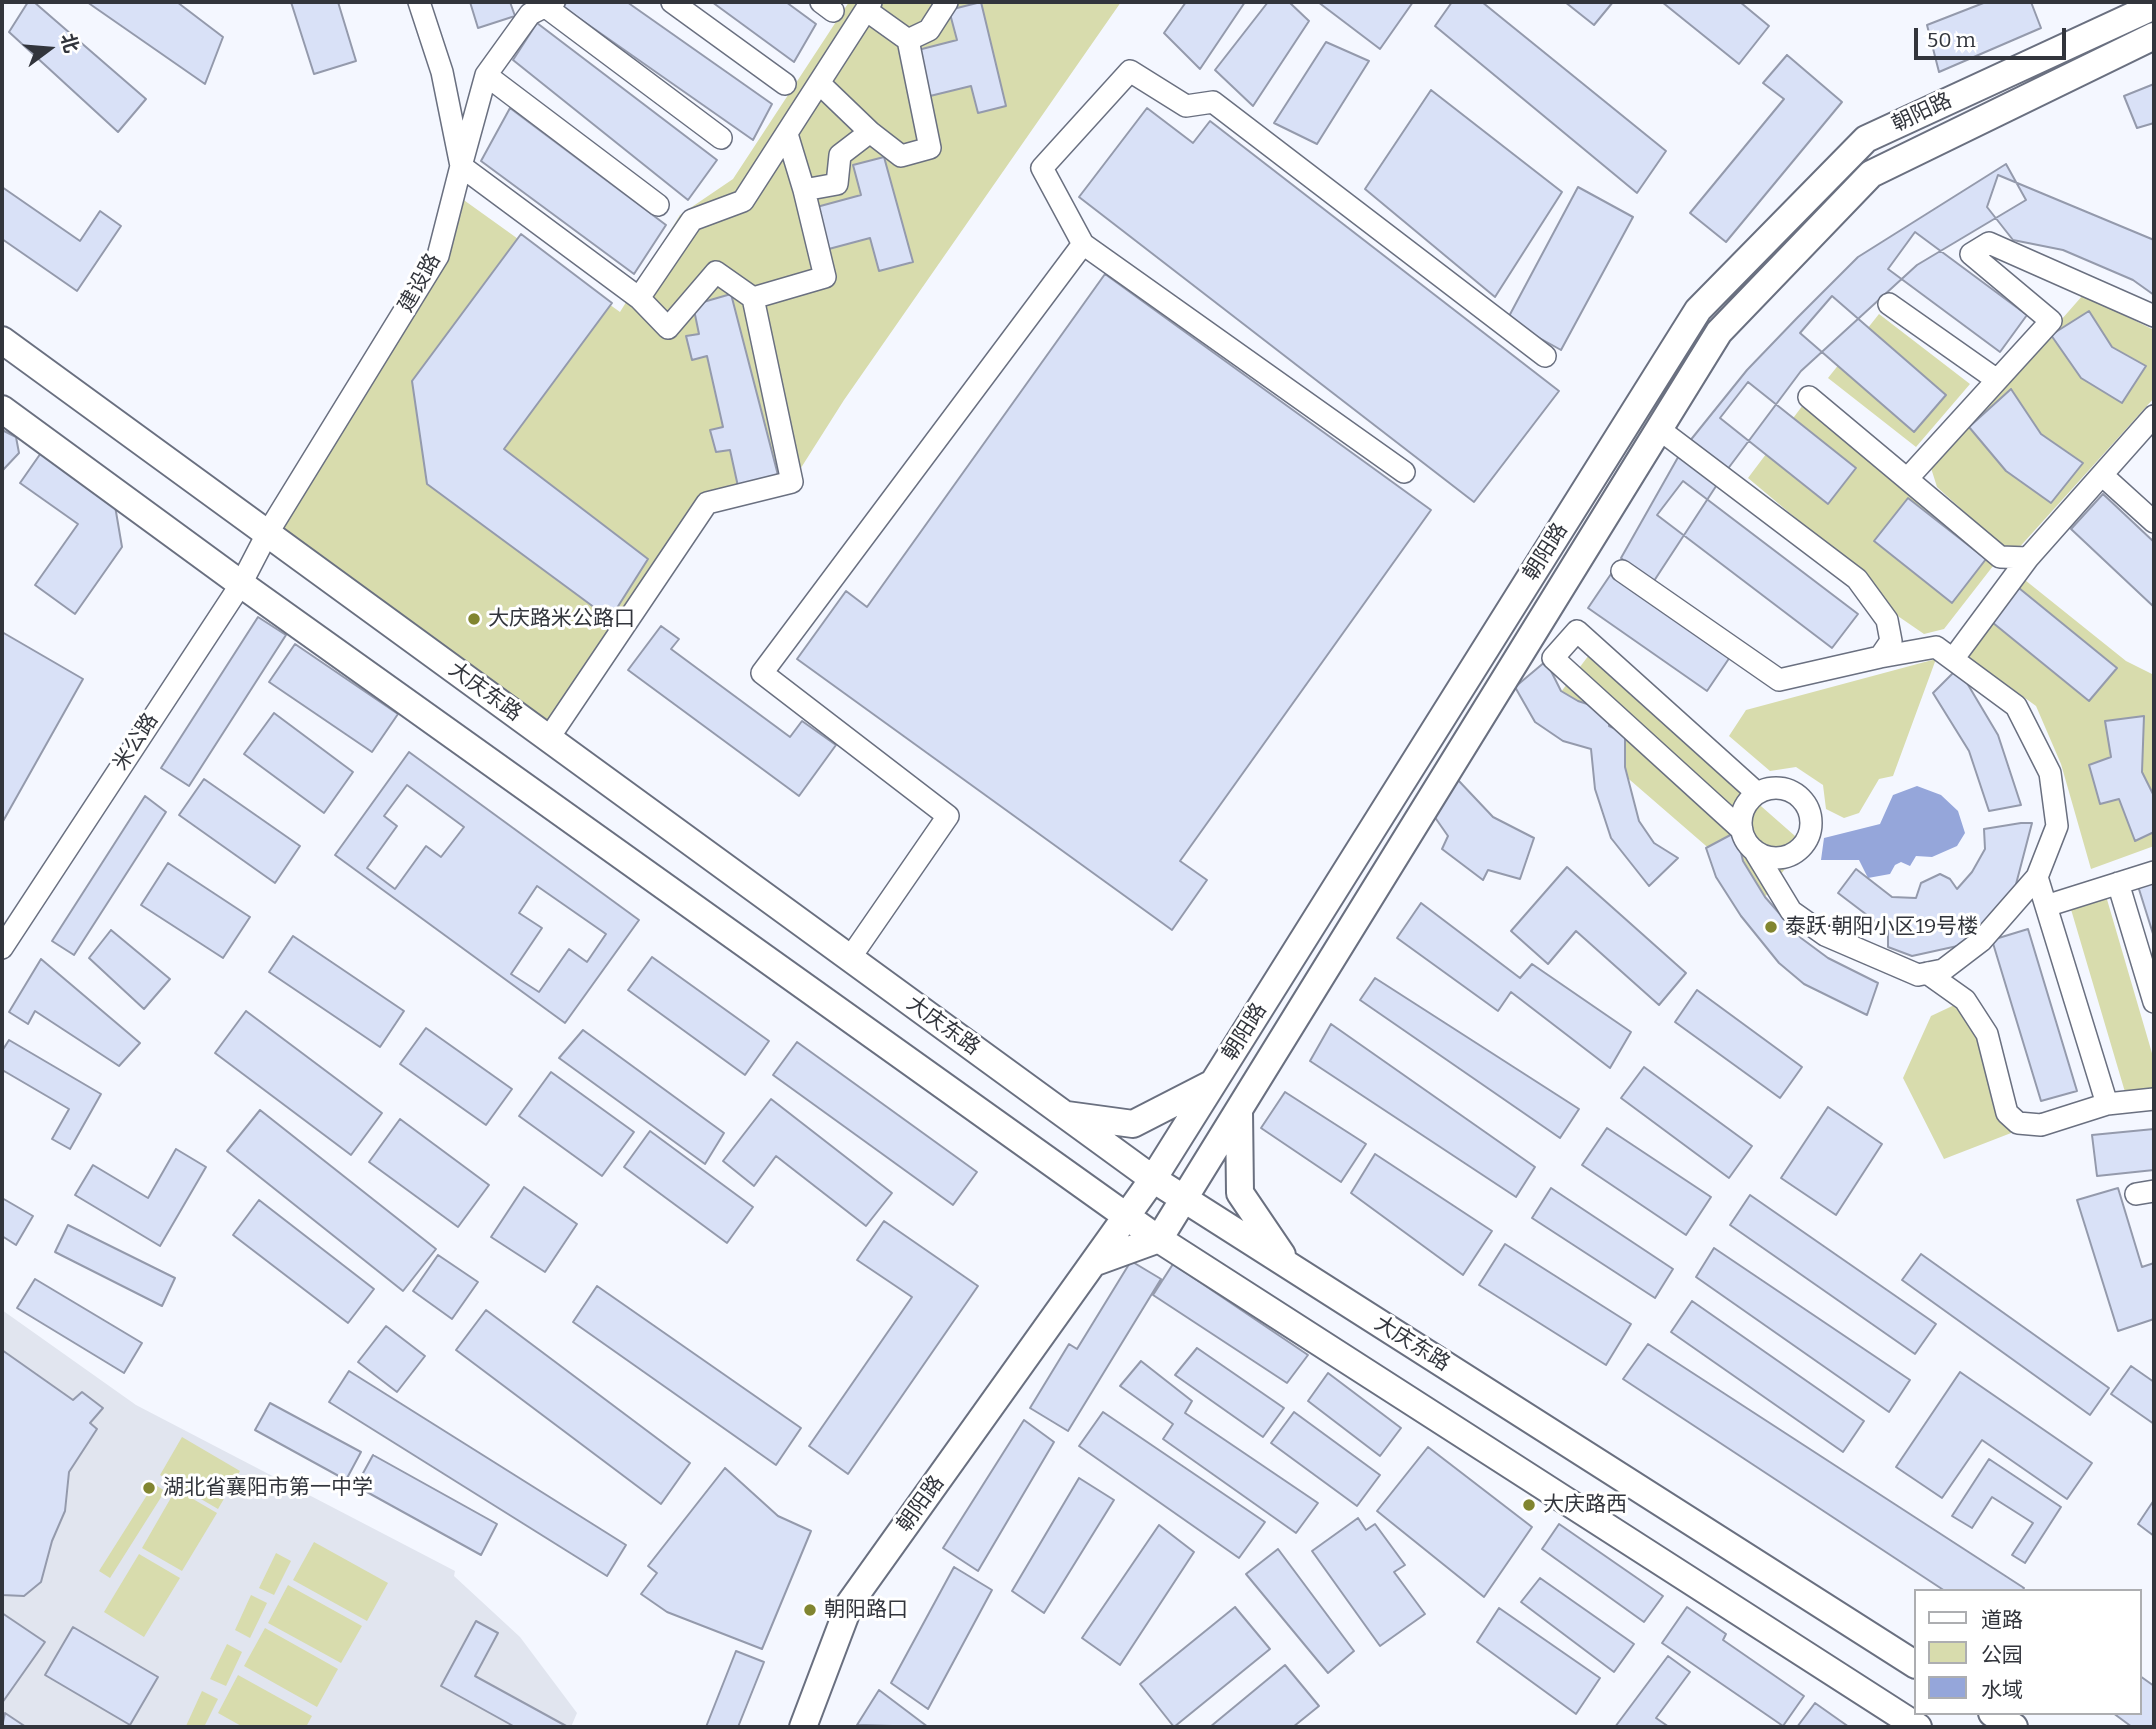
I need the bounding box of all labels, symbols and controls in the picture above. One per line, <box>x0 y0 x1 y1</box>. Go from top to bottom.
north arrow <box>14 14 84 84</box>
scale bar <box>1918 14 2070 58</box>
text: 50 m <box>1927 27 1976 53</box>
text: 北 <box>56 31 83 55</box>
street label: 朝阳路 <box>1888 88 1956 138</box>
street label: 建设路 <box>394 249 446 317</box>
street label: 朝阳路 <box>1519 519 1573 585</box>
place label: 大庆路米公路口 <box>488 606 635 632</box>
marker: 大庆路米公路口 <box>466 611 482 627</box>
street label: 大庆东路 <box>444 657 526 727</box>
street label: 米公路 <box>108 709 164 775</box>
place label: 泰跃·朝阳小区19号楼 <box>1785 914 1978 940</box>
marker: 泰跃·朝阳小区19号楼 <box>1763 919 1779 935</box>
street label: 大庆东路 <box>902 991 984 1061</box>
street label: 朝阳路 <box>1218 999 1272 1065</box>
street label: 大庆东路 <box>1370 1311 1454 1377</box>
street label: 朝阳路 <box>892 1471 950 1537</box>
place label: 湖北省襄阳市第一中学 <box>163 1475 373 1501</box>
marker: 湖北省襄阳市第一中学 <box>141 1480 157 1496</box>
place label: 大庆路西 <box>1543 1492 1627 1518</box>
marker: 大庆路西 <box>1521 1497 1537 1513</box>
legend <box>1914 1589 2142 1715</box>
place label: 朝阳路口 <box>824 1597 908 1623</box>
marker: 朝阳路口 <box>802 1602 818 1618</box>
text: 道路 <box>1981 1607 2023 1633</box>
text: 公园 <box>1981 1642 2023 1668</box>
text: 水域 <box>1981 1677 2023 1703</box>

